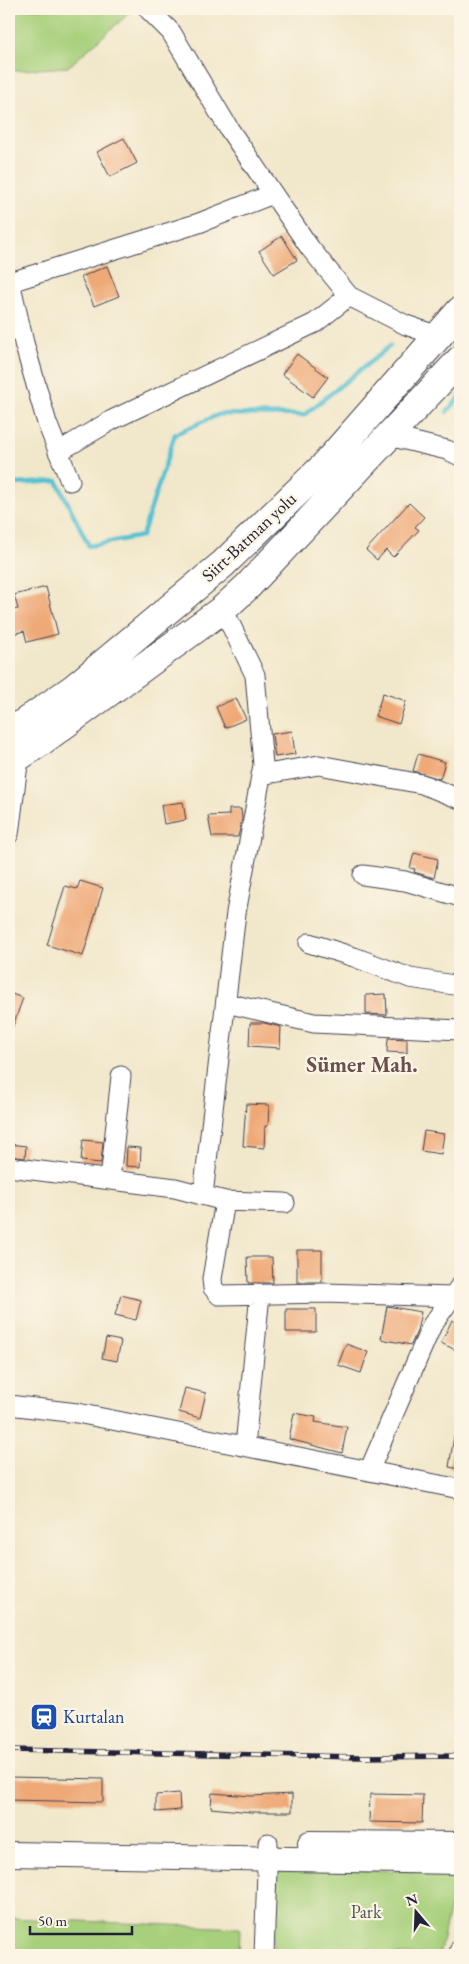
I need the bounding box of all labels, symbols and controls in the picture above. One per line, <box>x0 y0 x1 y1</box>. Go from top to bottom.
street label: Siirt-Batman yolu <box>196 486 301 586</box>
district label: Sümer Mah. <box>306 1050 418 1079</box>
station icon: Kurtalan <box>29 1702 59 1732</box>
place label: Kurtalan <box>63 1705 125 1728</box>
north arrow <box>392 1886 442 1936</box>
text: N <box>403 1889 421 1910</box>
park label: Park <box>351 1900 382 1923</box>
scale bar <box>30 1904 132 1936</box>
text: 50 m <box>38 1911 67 1930</box>

